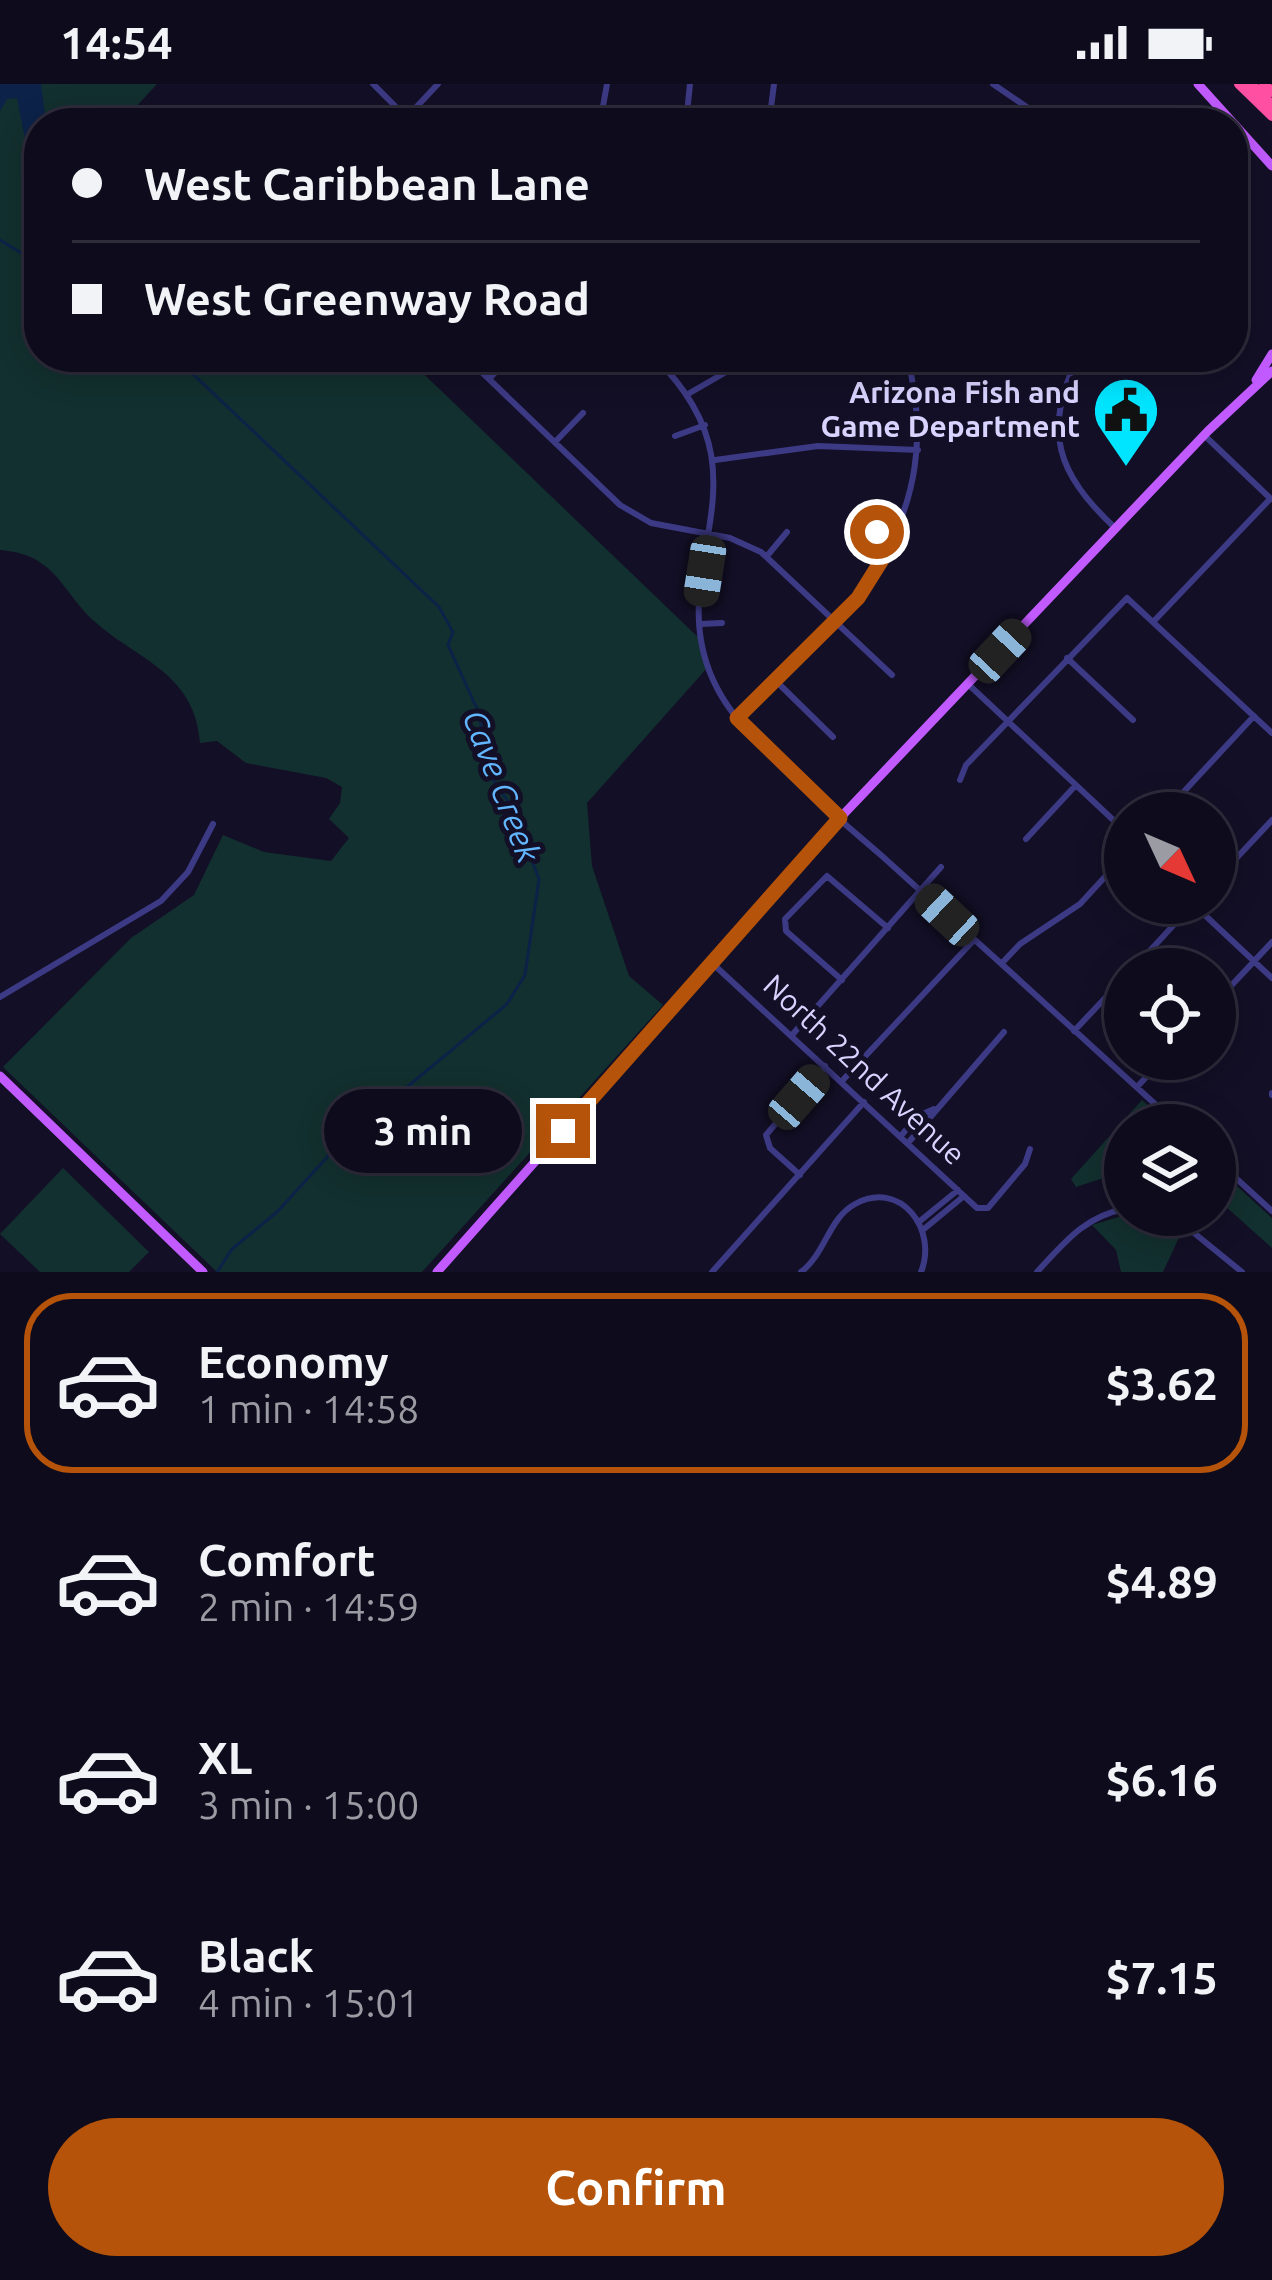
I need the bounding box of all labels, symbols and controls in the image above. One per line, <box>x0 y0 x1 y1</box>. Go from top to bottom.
text: 14:54 <box>60 17 173 68</box>
text: West Caribbean Lane <box>144 158 590 209</box>
text: West Greenway Road <box>144 273 590 324</box>
place label: Arizona Fish and Game Department <box>820 375 1080 443</box>
public building icon: Arizona Fish and Game Department <box>1091 375 1161 469</box>
route start <box>850 505 904 559</box>
car <box>682 533 728 609</box>
car <box>962 612 1038 690</box>
water label: Cave Creek <box>456 704 549 868</box>
north arrow <box>1104 792 1236 924</box>
map controls <box>1104 792 1236 1236</box>
car <box>908 877 986 953</box>
button: locate <box>1104 948 1236 1080</box>
street label: North 22nd Avenue <box>757 967 972 1171</box>
car <box>762 1058 836 1136</box>
callout: 3 min <box>323 1089 521 1173</box>
route end <box>536 1104 590 1158</box>
button: layers <box>1104 1104 1236 1236</box>
text: 3 min <box>374 1109 472 1152</box>
icon: car <box>54 1329 162 1437</box>
text: Economy <box>198 1336 389 1387</box>
text: $3.62 <box>1105 1358 1218 1409</box>
text: 1 min · 14:58 <box>198 1387 419 1430</box>
icon: car <box>54 1527 162 1635</box>
text: Comfort <box>198 1534 375 1585</box>
text: $4.89 <box>1105 1556 1218 1607</box>
text: 2 min · 14:59 <box>198 1585 419 1628</box>
icon: car <box>54 1725 162 1833</box>
text: XL <box>198 1732 252 1783</box>
text: $6.16 <box>1105 1754 1218 1805</box>
text: 3 min · 15:00 <box>198 1783 419 1826</box>
icon: car <box>54 1923 162 2031</box>
text: Black <box>198 1930 314 1981</box>
text: $7.15 <box>1105 1952 1218 2003</box>
text: 4 min · 15:01 <box>198 1981 419 2024</box>
button: Confirm <box>48 2118 1224 2256</box>

